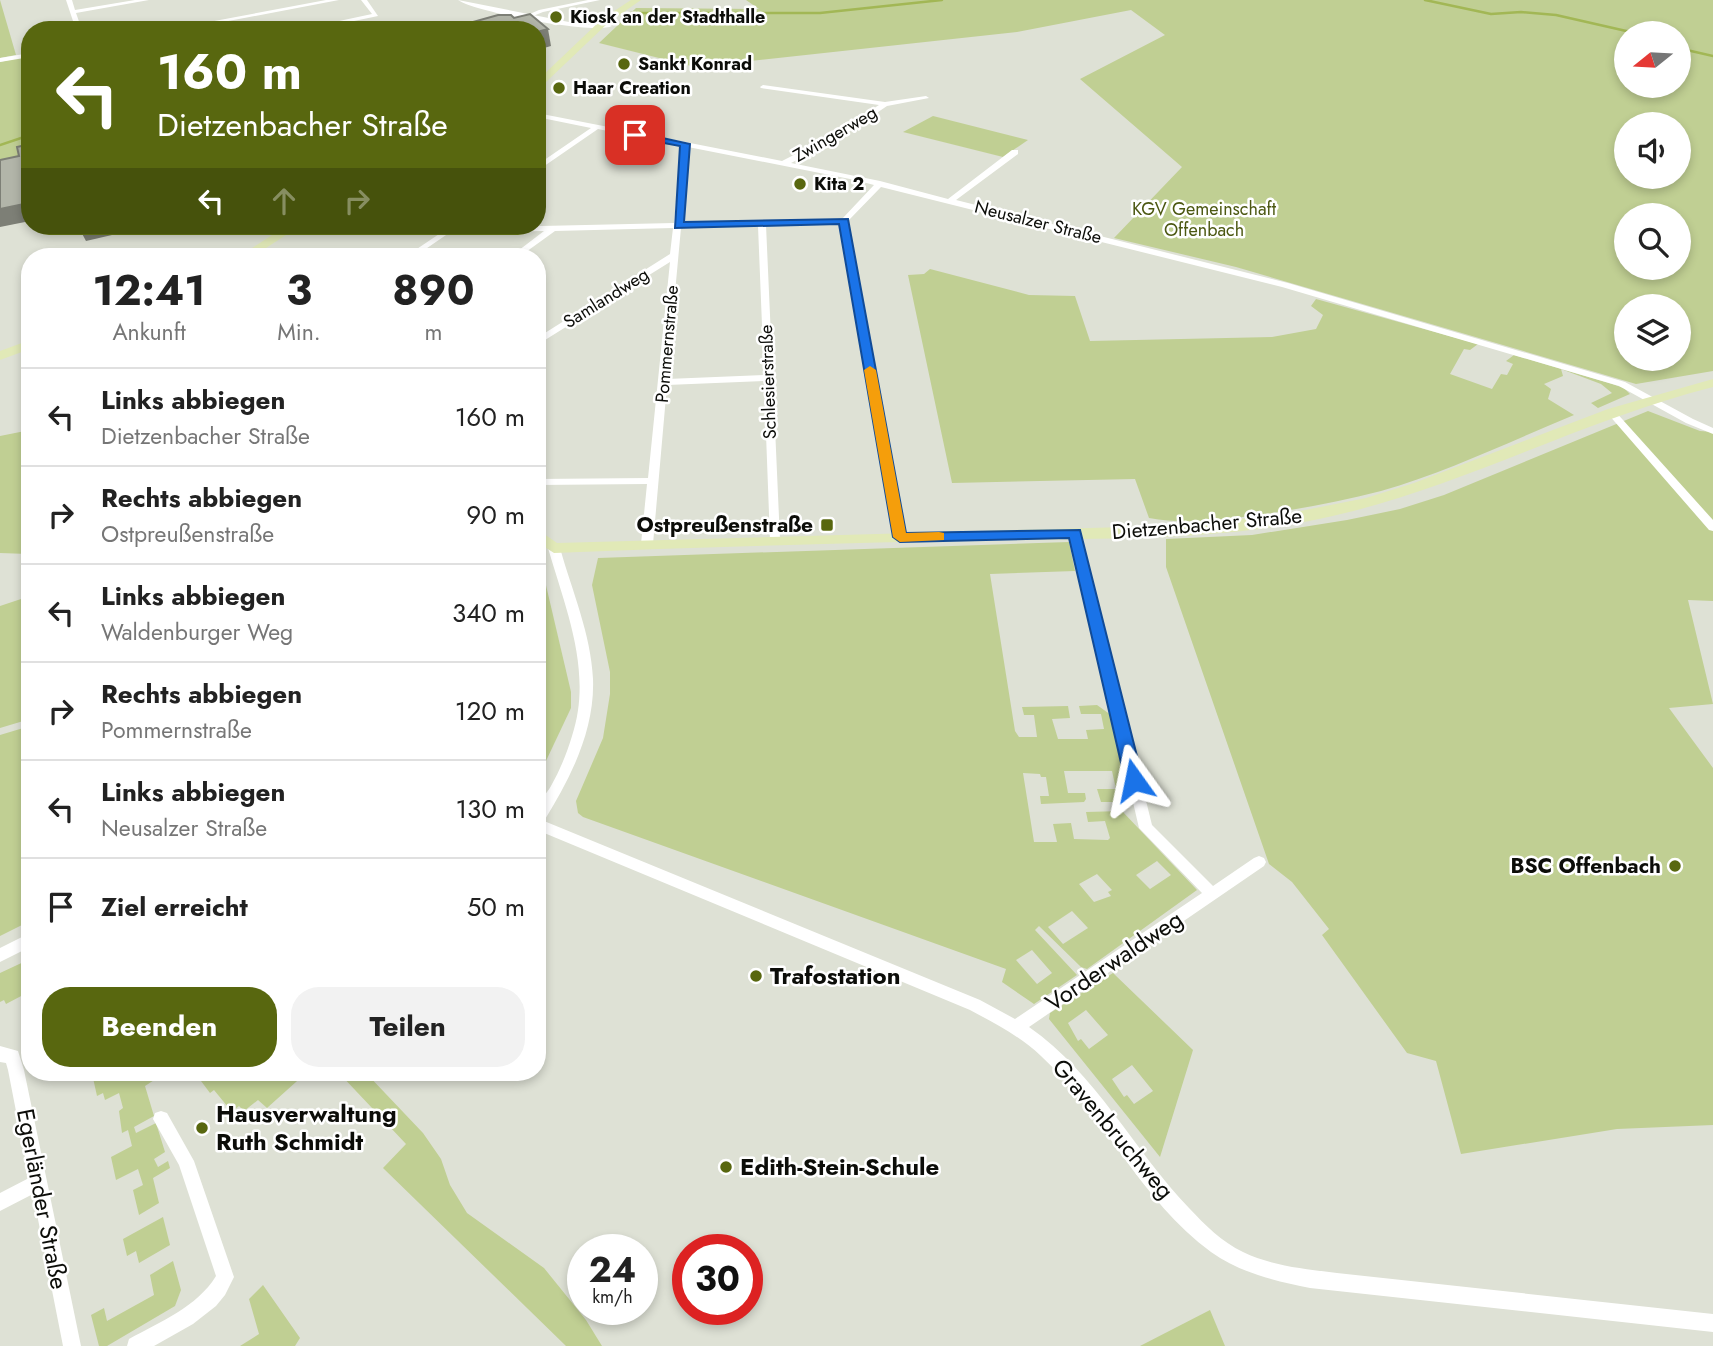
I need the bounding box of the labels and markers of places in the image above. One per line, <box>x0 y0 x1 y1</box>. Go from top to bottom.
place label: Kiosk an der Stadthalle <box>570 4 765 30</box>
marker: Kiosk an der Stadthalle <box>548 9 564 25</box>
place label: Sankt Konrad <box>638 51 752 77</box>
marker: Sankt Konrad <box>616 56 632 72</box>
place label: Haar Creation <box>573 75 691 101</box>
marker: Haar Creation <box>551 80 567 96</box>
pin <box>605 105 665 165</box>
place label: Kita 2 <box>814 171 864 197</box>
marker: Kita 2 <box>792 176 808 192</box>
place label: Ostpreußenstraße <box>636 510 813 540</box>
marker: Ostpreußenstraße <box>819 517 835 533</box>
place label: BSC Offenbach <box>1511 851 1661 881</box>
marker: BSC Offenbach <box>1667 858 1683 874</box>
place label: Trafostation <box>770 958 901 993</box>
marker: Trafostation <box>748 968 764 984</box>
place label: Hausverwaltung Ruth Schmidt <box>216 1096 397 1159</box>
marker: Hausverwaltung Ruth Schmidt <box>194 1120 210 1136</box>
place label: Edith-Stein-Schule <box>740 1149 939 1184</box>
marker: Edith-Stein-Schule <box>718 1159 734 1175</box>

